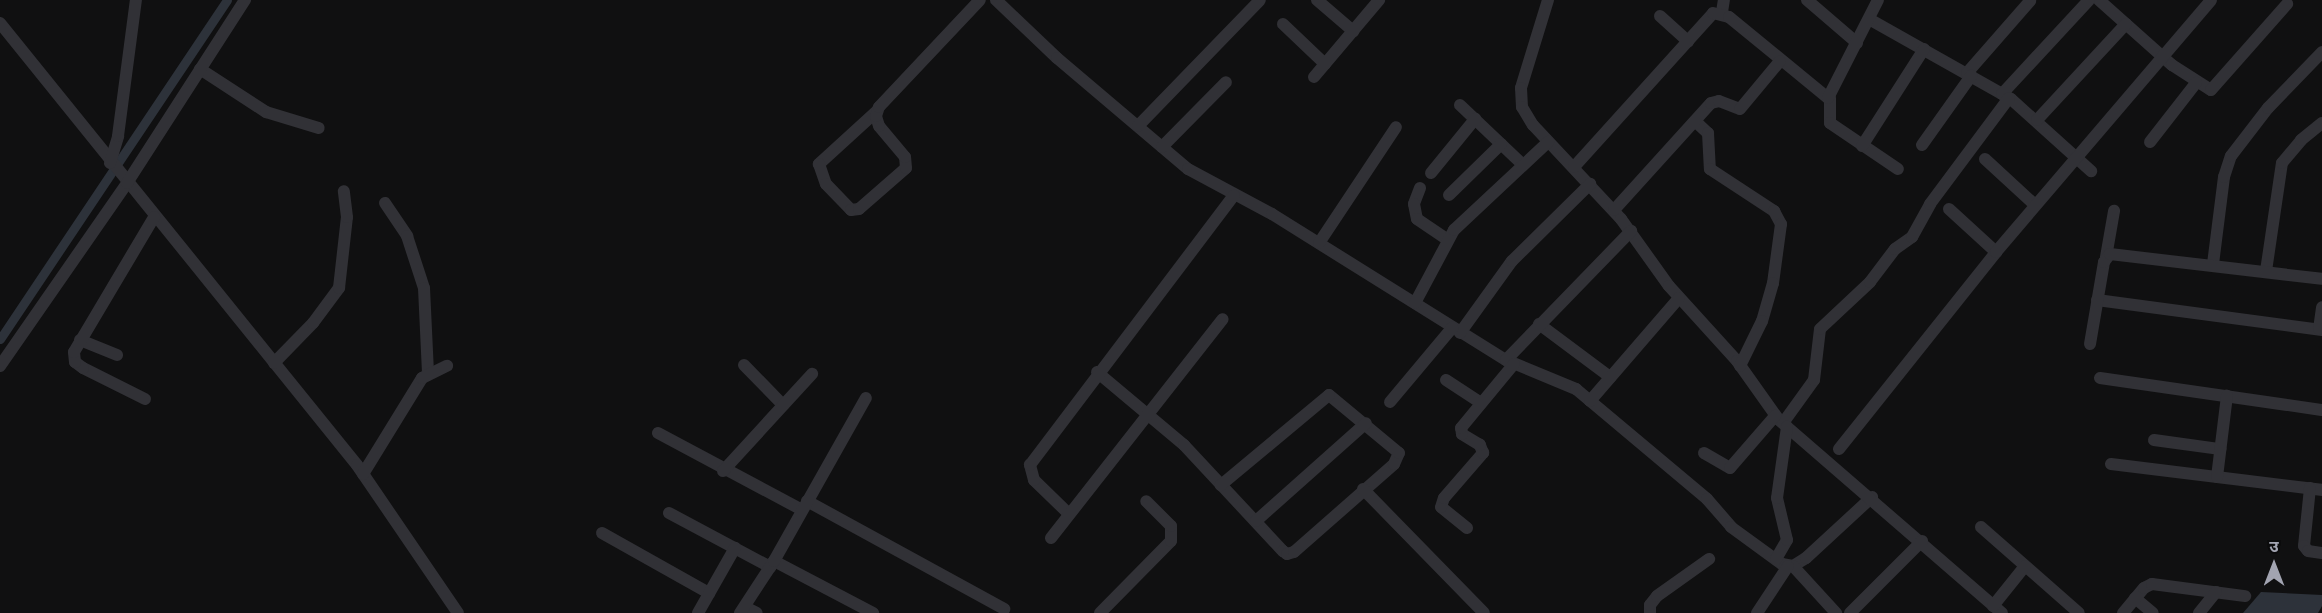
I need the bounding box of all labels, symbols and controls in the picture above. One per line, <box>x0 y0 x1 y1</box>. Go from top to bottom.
north arrow <box>2244 535 2304 595</box>
text: उ <box>2269 536 2279 558</box>

